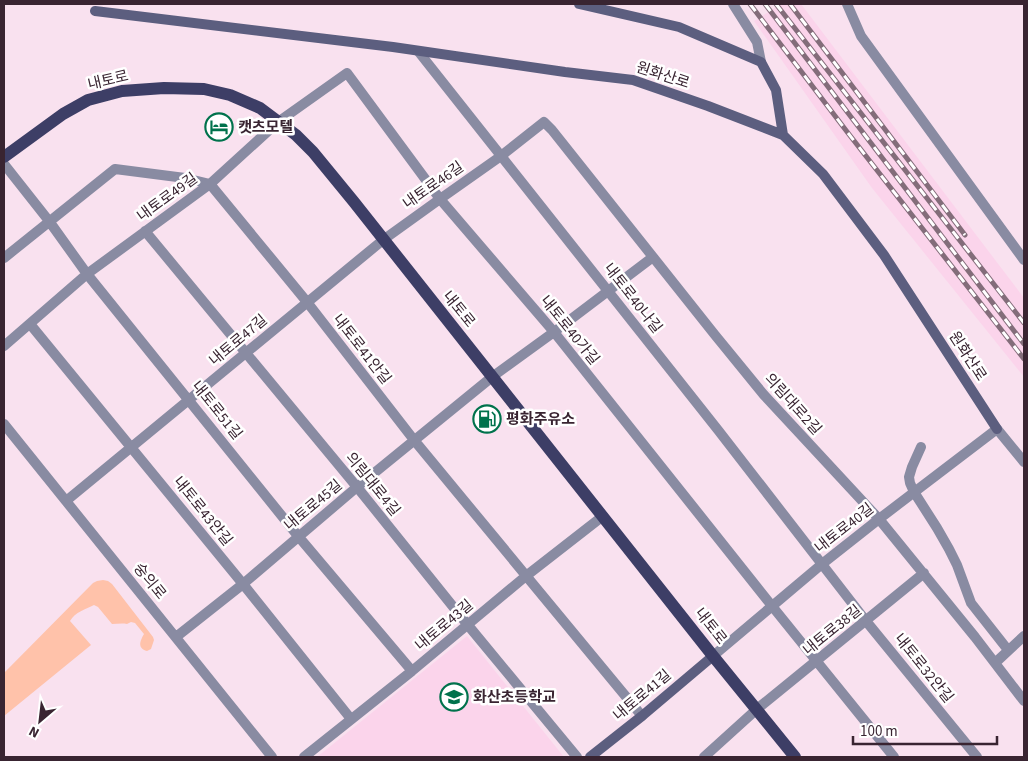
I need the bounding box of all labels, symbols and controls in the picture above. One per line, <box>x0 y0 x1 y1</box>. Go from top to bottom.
street label: 원화산로 <box>633 57 692 94</box>
street label: 내토로 <box>86 66 131 95</box>
hotel icon: 캣츠모텔 <box>204 112 234 142</box>
place label: 캣츠모텔 <box>238 117 293 138</box>
street label: 내토로46길 <box>399 157 468 214</box>
street label: 내토로49길 <box>133 168 202 227</box>
street label: 내토로40나길 <box>598 259 667 338</box>
street label: 내토로 <box>437 287 480 332</box>
street label: 내토로40가길 <box>535 291 604 370</box>
street label: 내토로47길 <box>205 310 272 371</box>
street label: 내토로41안길 <box>327 310 396 389</box>
street label: 원화산로 <box>944 327 991 385</box>
street label: 의림대로2길 <box>759 369 826 440</box>
street label: 내토로51길 <box>186 376 247 444</box>
fuel station icon: 평화주유소 <box>472 404 502 434</box>
place label: 평화주유소 <box>506 409 575 430</box>
street label: 의림대로4길 <box>340 448 405 521</box>
street label: 내토로43안길 <box>168 472 237 551</box>
street label: 내토로45길 <box>280 475 347 536</box>
street label: 내토로40길 <box>810 499 878 558</box>
street label: 숭의로 <box>128 559 171 604</box>
street label: 내토로43길 <box>411 595 478 656</box>
street label: 내토로38길 <box>798 600 866 661</box>
street label: 내토로 <box>690 604 732 649</box>
street label: 내토로32안길 <box>889 629 958 708</box>
street label: 내토로41길 <box>609 665 676 726</box>
school or university icon: 화산초등학교 <box>439 682 469 712</box>
place label: 화산초등학교 <box>473 687 556 708</box>
north arrow <box>15 696 65 746</box>
scale bar <box>853 714 997 746</box>
text: N <box>26 721 43 743</box>
text: 100 m <box>860 721 898 742</box>

